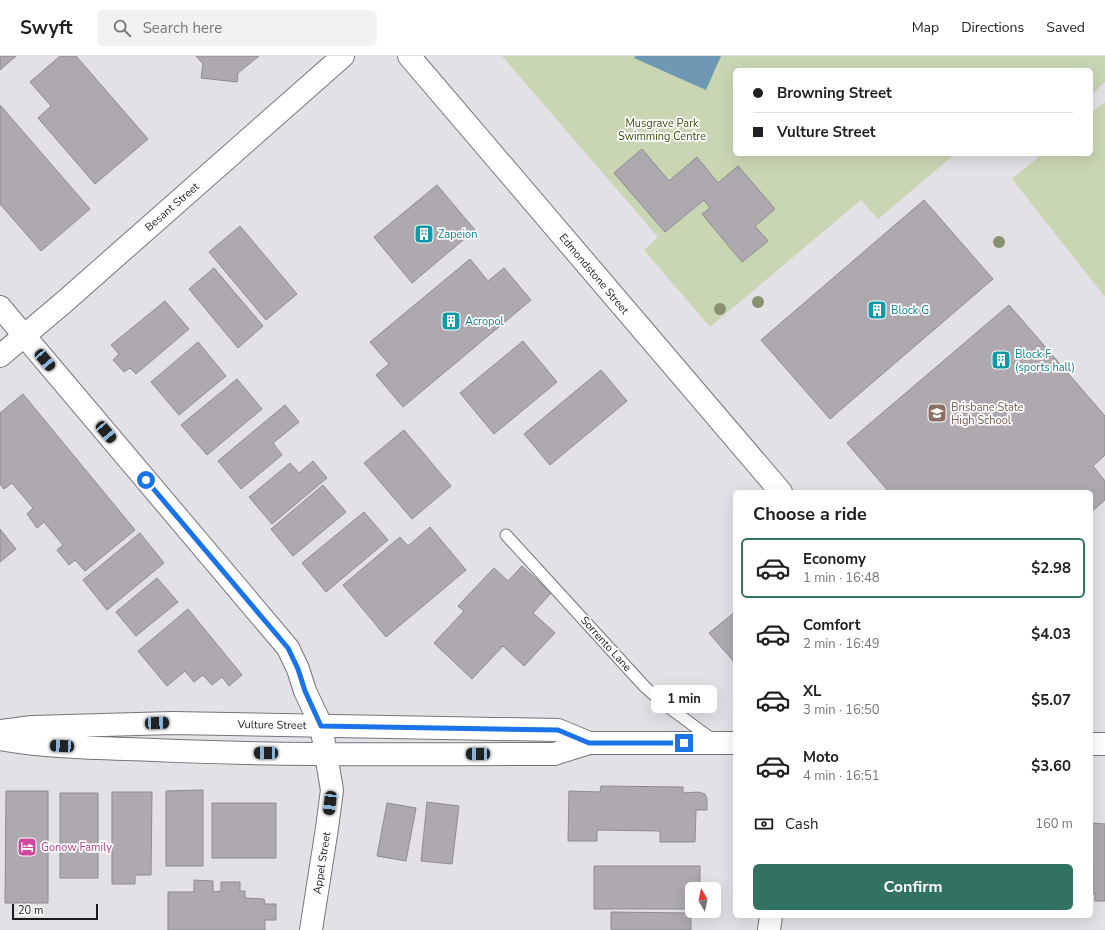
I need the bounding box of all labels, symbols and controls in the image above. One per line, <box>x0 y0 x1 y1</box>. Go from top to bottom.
search box <box>97 10 377 46</box>
text: Swyft <box>20 15 73 41</box>
icon: search <box>111 17 133 39</box>
text: Search here <box>143 18 222 38</box>
text: Map <box>912 18 939 37</box>
text: Directions <box>961 18 1024 37</box>
text: Saved <box>1046 18 1085 37</box>
text: Browning Street <box>777 83 892 103</box>
park label: Musgrave Park Swimming Centre <box>618 116 706 144</box>
text: Vulture Street <box>777 122 876 142</box>
street label: Besant Street <box>142 179 202 235</box>
building icon: Zapeion <box>413 223 435 245</box>
place label: Zapeion <box>438 227 477 242</box>
street label: Edmondstone Street <box>556 230 632 318</box>
building icon: Block G <box>866 299 888 321</box>
place label: Block G <box>891 303 929 318</box>
building icon: Acropol <box>440 310 462 332</box>
place label: Acropol <box>465 314 505 329</box>
car <box>33 347 57 373</box>
place label: Block F (sports hall) <box>1015 347 1075 375</box>
building icon: Block F (sports hall) <box>990 349 1012 371</box>
place label: Brisbane State High School <box>951 400 1024 428</box>
school or university icon: Brisbane State High School <box>926 402 948 424</box>
car <box>94 419 118 445</box>
route start <box>137 471 155 489</box>
text: Choose a ride <box>753 502 867 526</box>
text: Economy <box>803 549 866 569</box>
icon: car <box>755 550 791 586</box>
text: $2.98 <box>1031 558 1071 578</box>
text: 1 min · 16:48 <box>803 569 879 587</box>
street label: Sorrento Lane <box>577 613 635 675</box>
text: Comfort <box>803 615 860 635</box>
icon: car <box>755 616 791 652</box>
text: $4.03 <box>1031 624 1071 644</box>
text: 2 min · 16:49 <box>803 635 879 653</box>
text: XL <box>803 681 822 701</box>
icon: car <box>755 682 791 718</box>
callout: 1 min <box>651 685 717 713</box>
text: 1 min <box>667 690 701 708</box>
text: $5.07 <box>1031 690 1071 710</box>
text: 3 min · 16:50 <box>803 701 879 719</box>
car <box>145 717 169 729</box>
street label: Vulture Street <box>236 717 307 733</box>
route end <box>675 734 693 752</box>
car <box>50 739 74 753</box>
car <box>254 747 278 759</box>
text: Moto <box>803 747 839 767</box>
car <box>466 748 490 760</box>
icon: car <box>755 748 791 784</box>
text: $3.60 <box>1031 756 1071 776</box>
text: 4 min · 16:51 <box>803 767 879 785</box>
car <box>323 790 337 816</box>
icon: cash <box>753 813 775 835</box>
text: Cash <box>785 814 819 834</box>
text: 160 m <box>1035 815 1073 833</box>
street label: Appel Street <box>310 831 334 895</box>
hotel icon: Gonow Family <box>16 836 38 858</box>
place label: Gonow Family <box>41 840 112 855</box>
button: Confirm <box>753 864 1073 910</box>
north arrow <box>685 882 721 918</box>
map controls <box>685 882 721 918</box>
scale bar <box>12 902 98 921</box>
text: 20 m <box>18 903 43 918</box>

